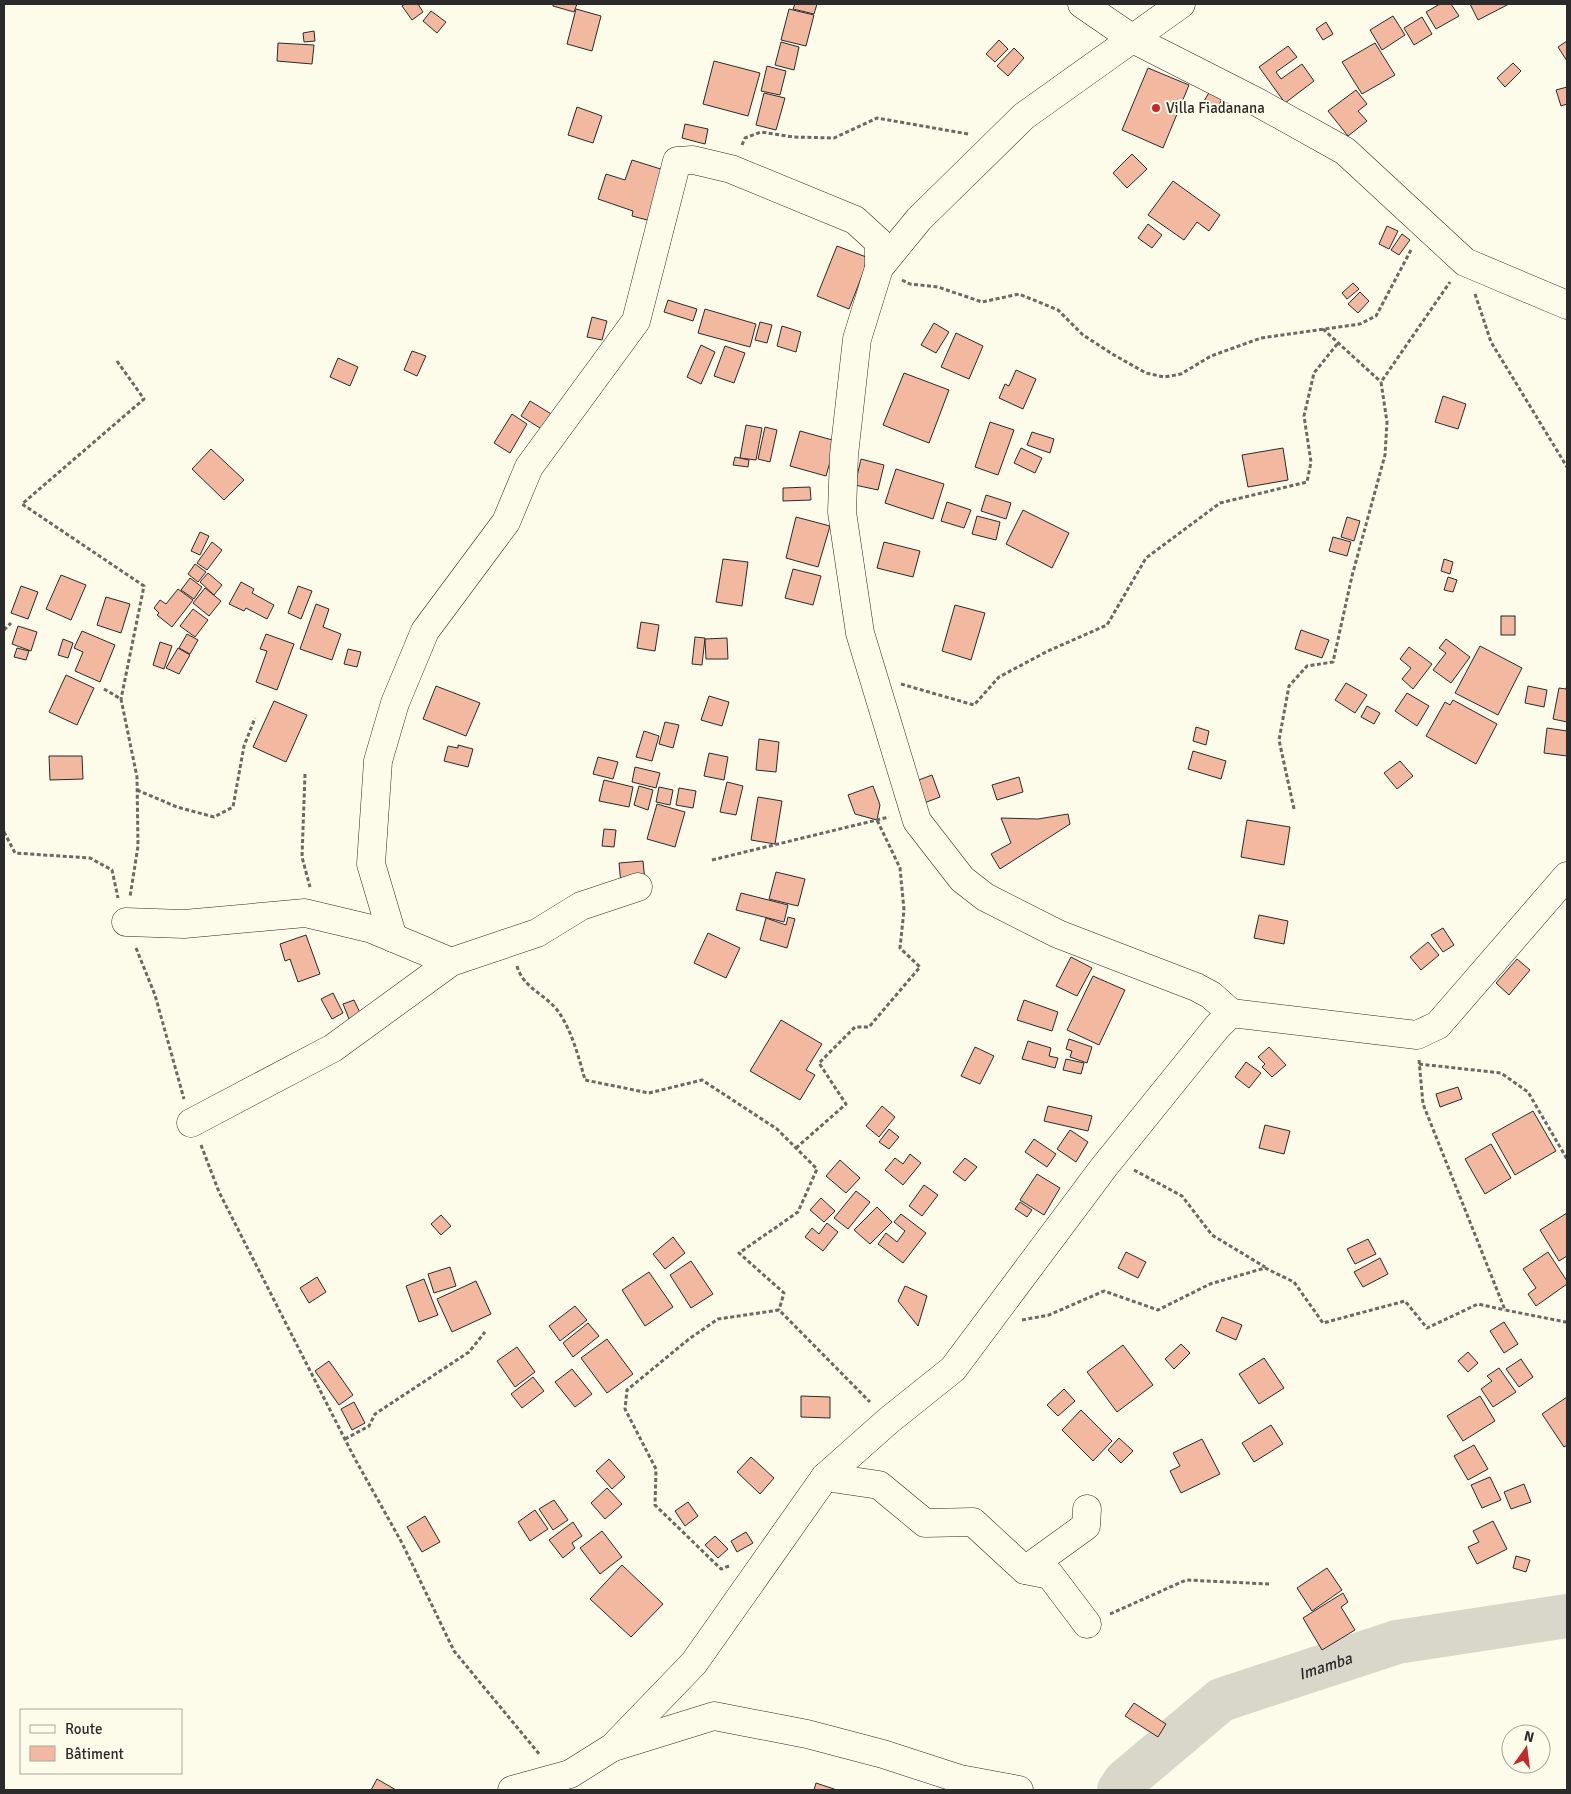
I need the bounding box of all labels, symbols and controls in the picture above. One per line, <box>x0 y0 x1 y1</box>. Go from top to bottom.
place label: Villa Fiadanana <box>1166 99 1265 117</box>
marker: Villa Fiadanana <box>1150 102 1162 114</box>
water label: Imamba <box>1296 1648 1355 1685</box>
legend <box>20 1709 182 1774</box>
text: Route <box>65 1720 102 1738</box>
north arrow <box>1501 1724 1551 1774</box>
text: N <box>1522 1727 1536 1746</box>
text: Bâtiment <box>65 1745 124 1763</box>

